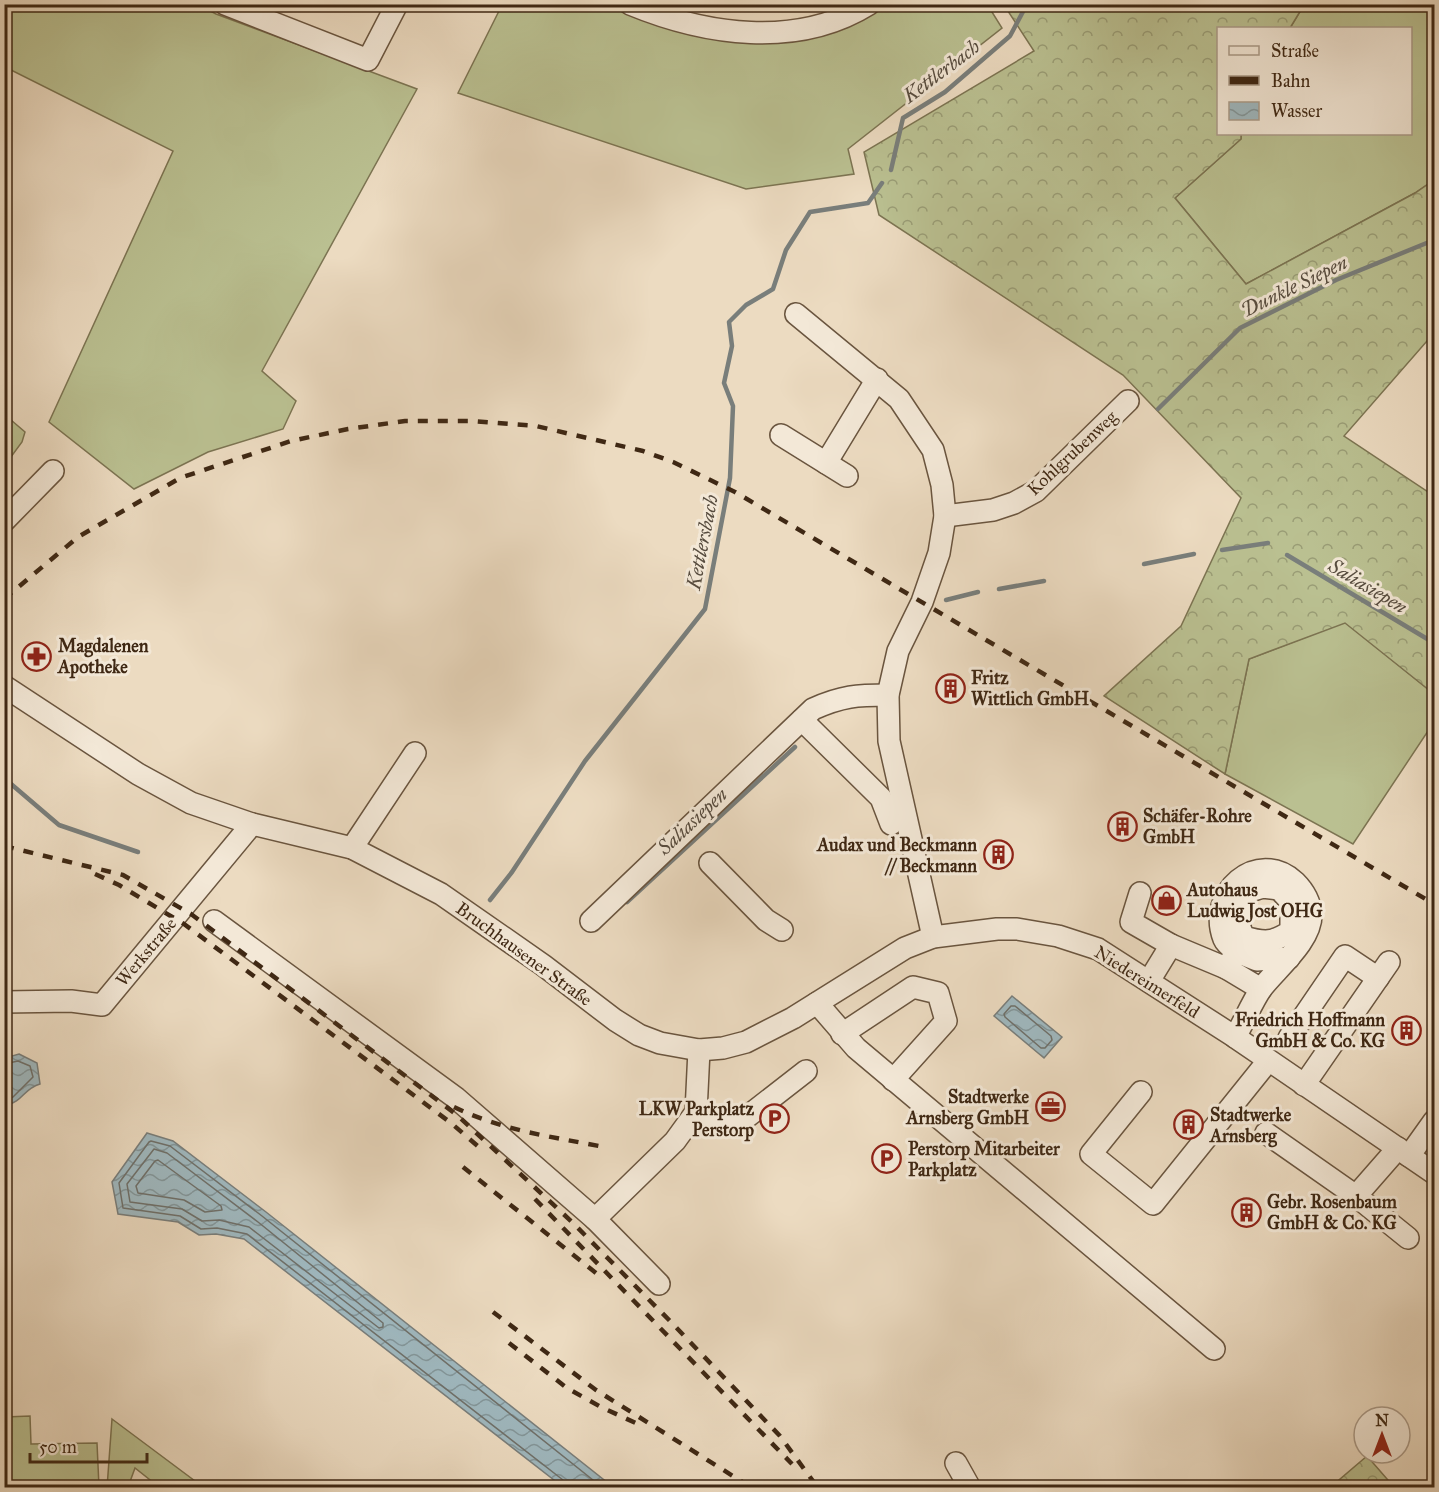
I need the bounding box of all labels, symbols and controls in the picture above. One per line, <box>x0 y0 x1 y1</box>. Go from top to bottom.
legend <box>1217 27 1412 135</box>
water label: Kettlerbach <box>897 34 984 108</box>
text: Straße <box>1271 40 1319 62</box>
text: Bahn <box>1271 70 1311 92</box>
text: Wasser <box>1271 100 1322 122</box>
water label: Dunkle Siepen <box>1237 250 1352 323</box>
street label: Kohlgrubenweg <box>1023 405 1123 501</box>
water label: Kettlersbach <box>681 492 723 592</box>
water label: Saliasiepen <box>1323 553 1412 620</box>
place label: Magdalenen Apotheke <box>57 635 149 679</box>
pharmacy icon: Magdalenen Apotheke <box>21 640 53 672</box>
place label: Fritz Wittlich GmbH <box>971 667 1090 710</box>
building icon: Fritz Wittlich GmbH <box>934 672 966 704</box>
water label: Saliasiepen <box>651 782 733 861</box>
place label: Schäfer-Rohre GmbH <box>1143 805 1252 848</box>
building icon: Schäfer-Rohre GmbH <box>1106 810 1138 842</box>
place label: Audax und Beckmann // Beckmann <box>816 834 977 877</box>
building icon: Audax und Beckmann // Beckmann <box>982 839 1014 871</box>
place label: Autohaus Ludwig Jost OHG <box>1186 879 1323 923</box>
shop icon: Autohaus Ludwig Jost OHG <box>1150 884 1182 916</box>
street label: Bruchhausener Straße <box>452 897 596 1011</box>
street label: Werkstraße <box>111 913 181 991</box>
street label: Niedereimerfeld <box>1090 941 1204 1023</box>
place label: Friedrich Hoffmann GmbH & Co. KG <box>1235 1009 1385 1052</box>
building icon: Friedrich Hoffmann GmbH & Co. KG <box>1390 1014 1422 1046</box>
place label: Stadtwerke Arnsberg GmbH <box>905 1086 1030 1130</box>
office icon: Stadtwerke Arnsberg GmbH <box>1034 1091 1066 1123</box>
place label: LKW Parkplatz Perstorp <box>639 1098 755 1142</box>
parking icon: LKW Parkplatz Perstorp <box>759 1103 791 1135</box>
place label: Stadtwerke Arnsberg <box>1209 1104 1292 1148</box>
building icon: Stadtwerke Arnsberg <box>1173 1109 1205 1141</box>
place label: Perstorp Mitarbeiter Parkplatz <box>908 1138 1061 1182</box>
parking icon: Perstorp Mitarbeiter Parkplatz <box>871 1143 903 1175</box>
place label: Gebr. Rosenbaum GmbH & Co. KG <box>1267 1191 1398 1234</box>
building icon: Gebr. Rosenbaum GmbH & Co. KG <box>1230 1196 1262 1228</box>
north arrow <box>1352 1405 1412 1465</box>
text: N <box>1375 1411 1389 1430</box>
scale bar <box>30 1426 147 1464</box>
text: 50 m <box>39 1436 77 1458</box>

